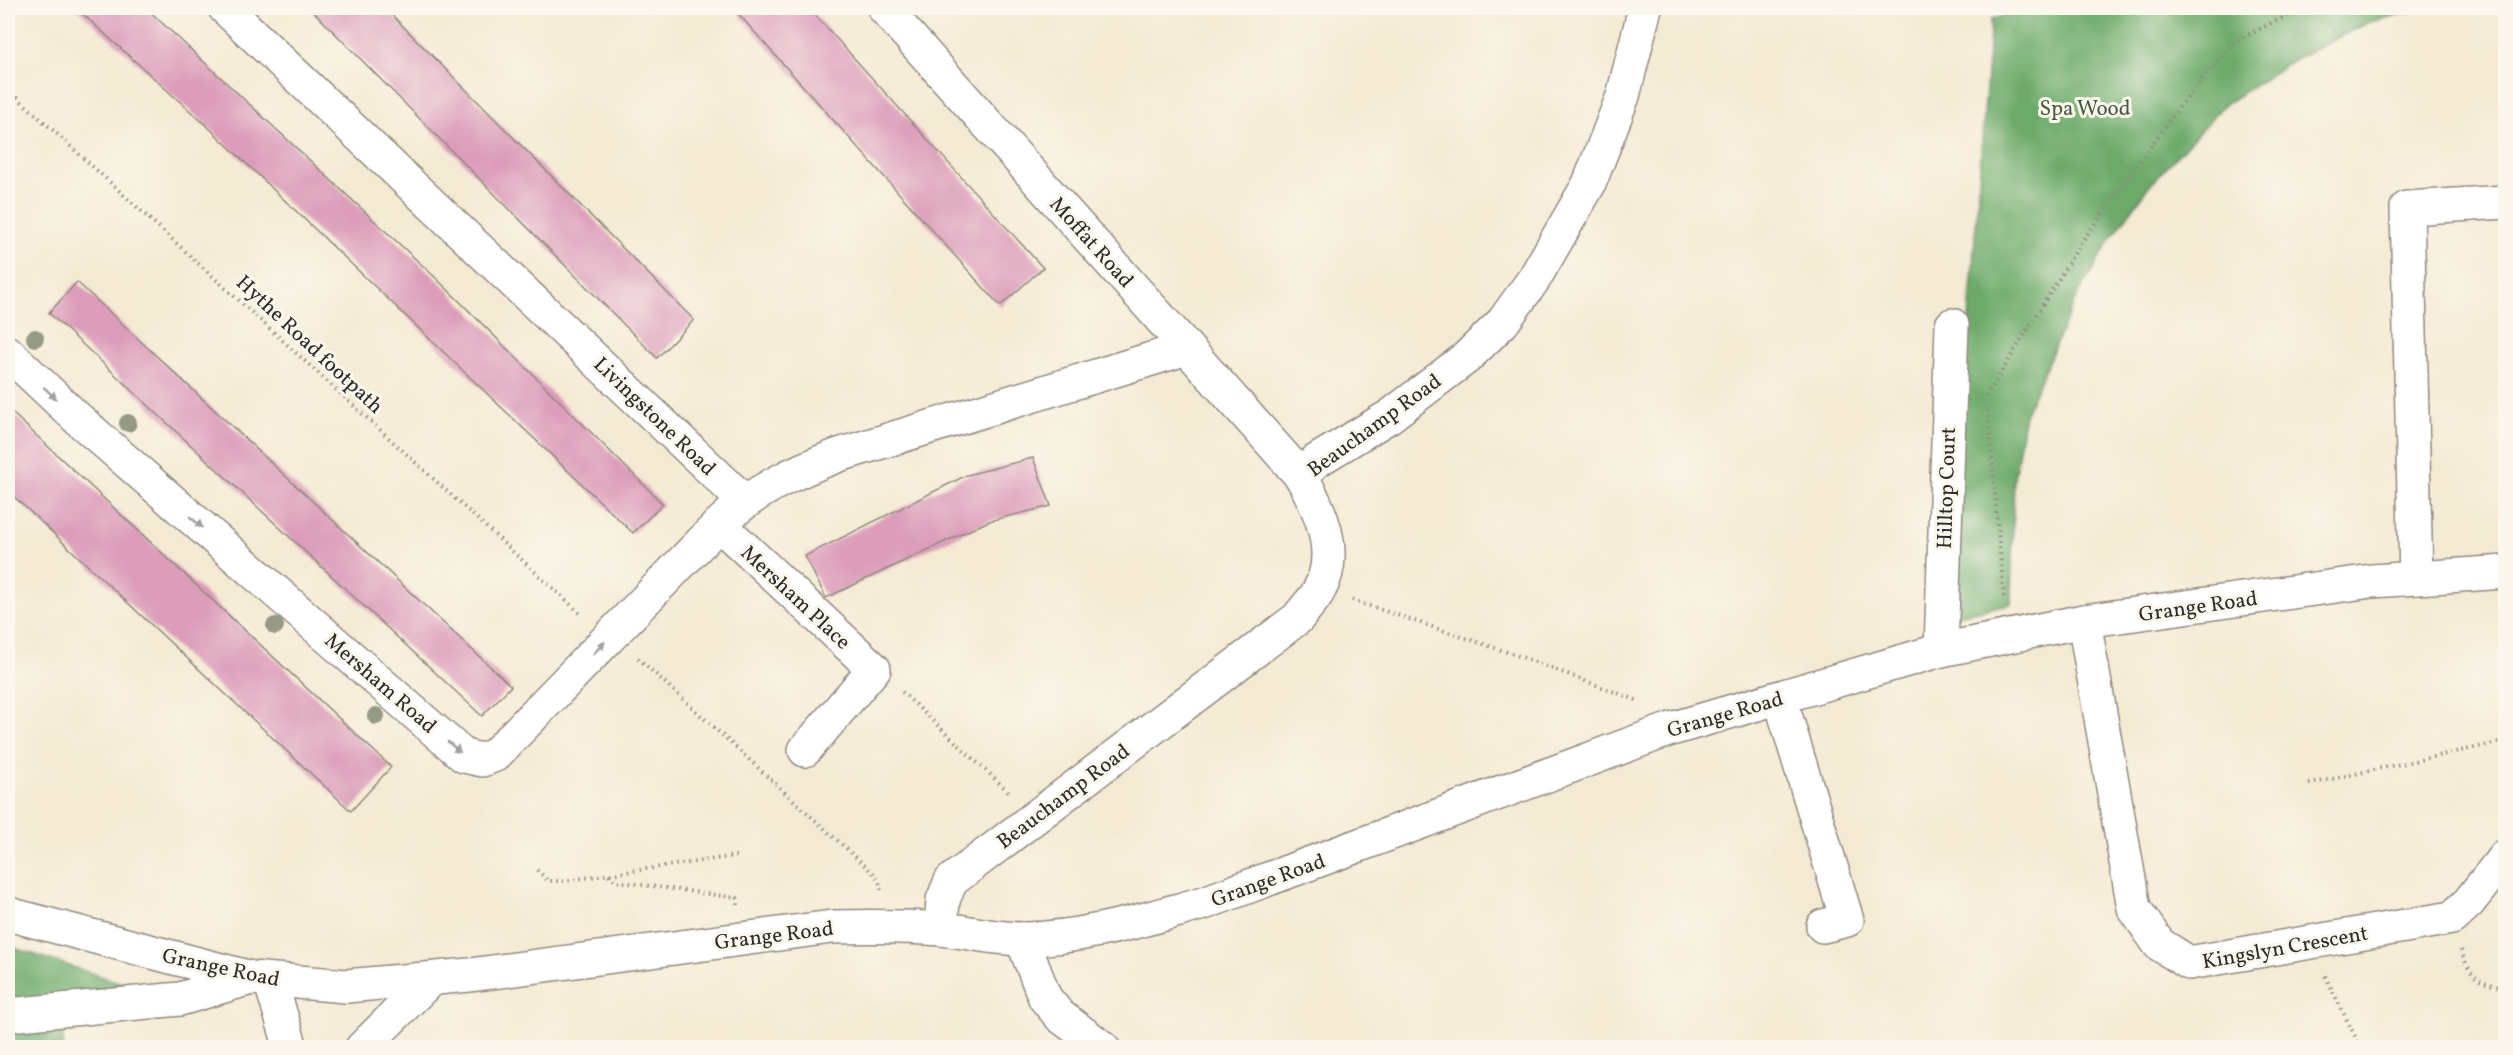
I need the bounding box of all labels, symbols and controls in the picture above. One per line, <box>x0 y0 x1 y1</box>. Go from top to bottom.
park label: Spa Wood <box>2039 95 2131 124</box>
street label: Moffat Road <box>1042 191 1140 295</box>
street label: Hythe Road footpath <box>229 269 389 421</box>
street label: Livingstone Road <box>586 351 722 483</box>
street label: Beauchamp Road <box>1302 368 1448 485</box>
one-way arrow <box>43 386 58 400</box>
street label: Hilltop Court <box>1931 426 1964 550</box>
one-way arrow <box>188 515 203 528</box>
street label: Mersham Place <box>734 539 856 657</box>
street label: Grange Road <box>2137 585 2259 630</box>
street label: Mersham Road <box>318 627 442 741</box>
one-way arrow <box>591 641 605 655</box>
street label: Grange Road <box>1664 685 1787 746</box>
street label: Beauchamp Road <box>992 738 1136 857</box>
one-way arrow <box>446 740 461 753</box>
street label: Grange Road <box>1207 847 1330 915</box>
street label: Grange Road <box>713 915 835 958</box>
street label: Kingslyn Crescent <box>2200 920 2370 977</box>
street label: Grange Road <box>159 942 282 995</box>

